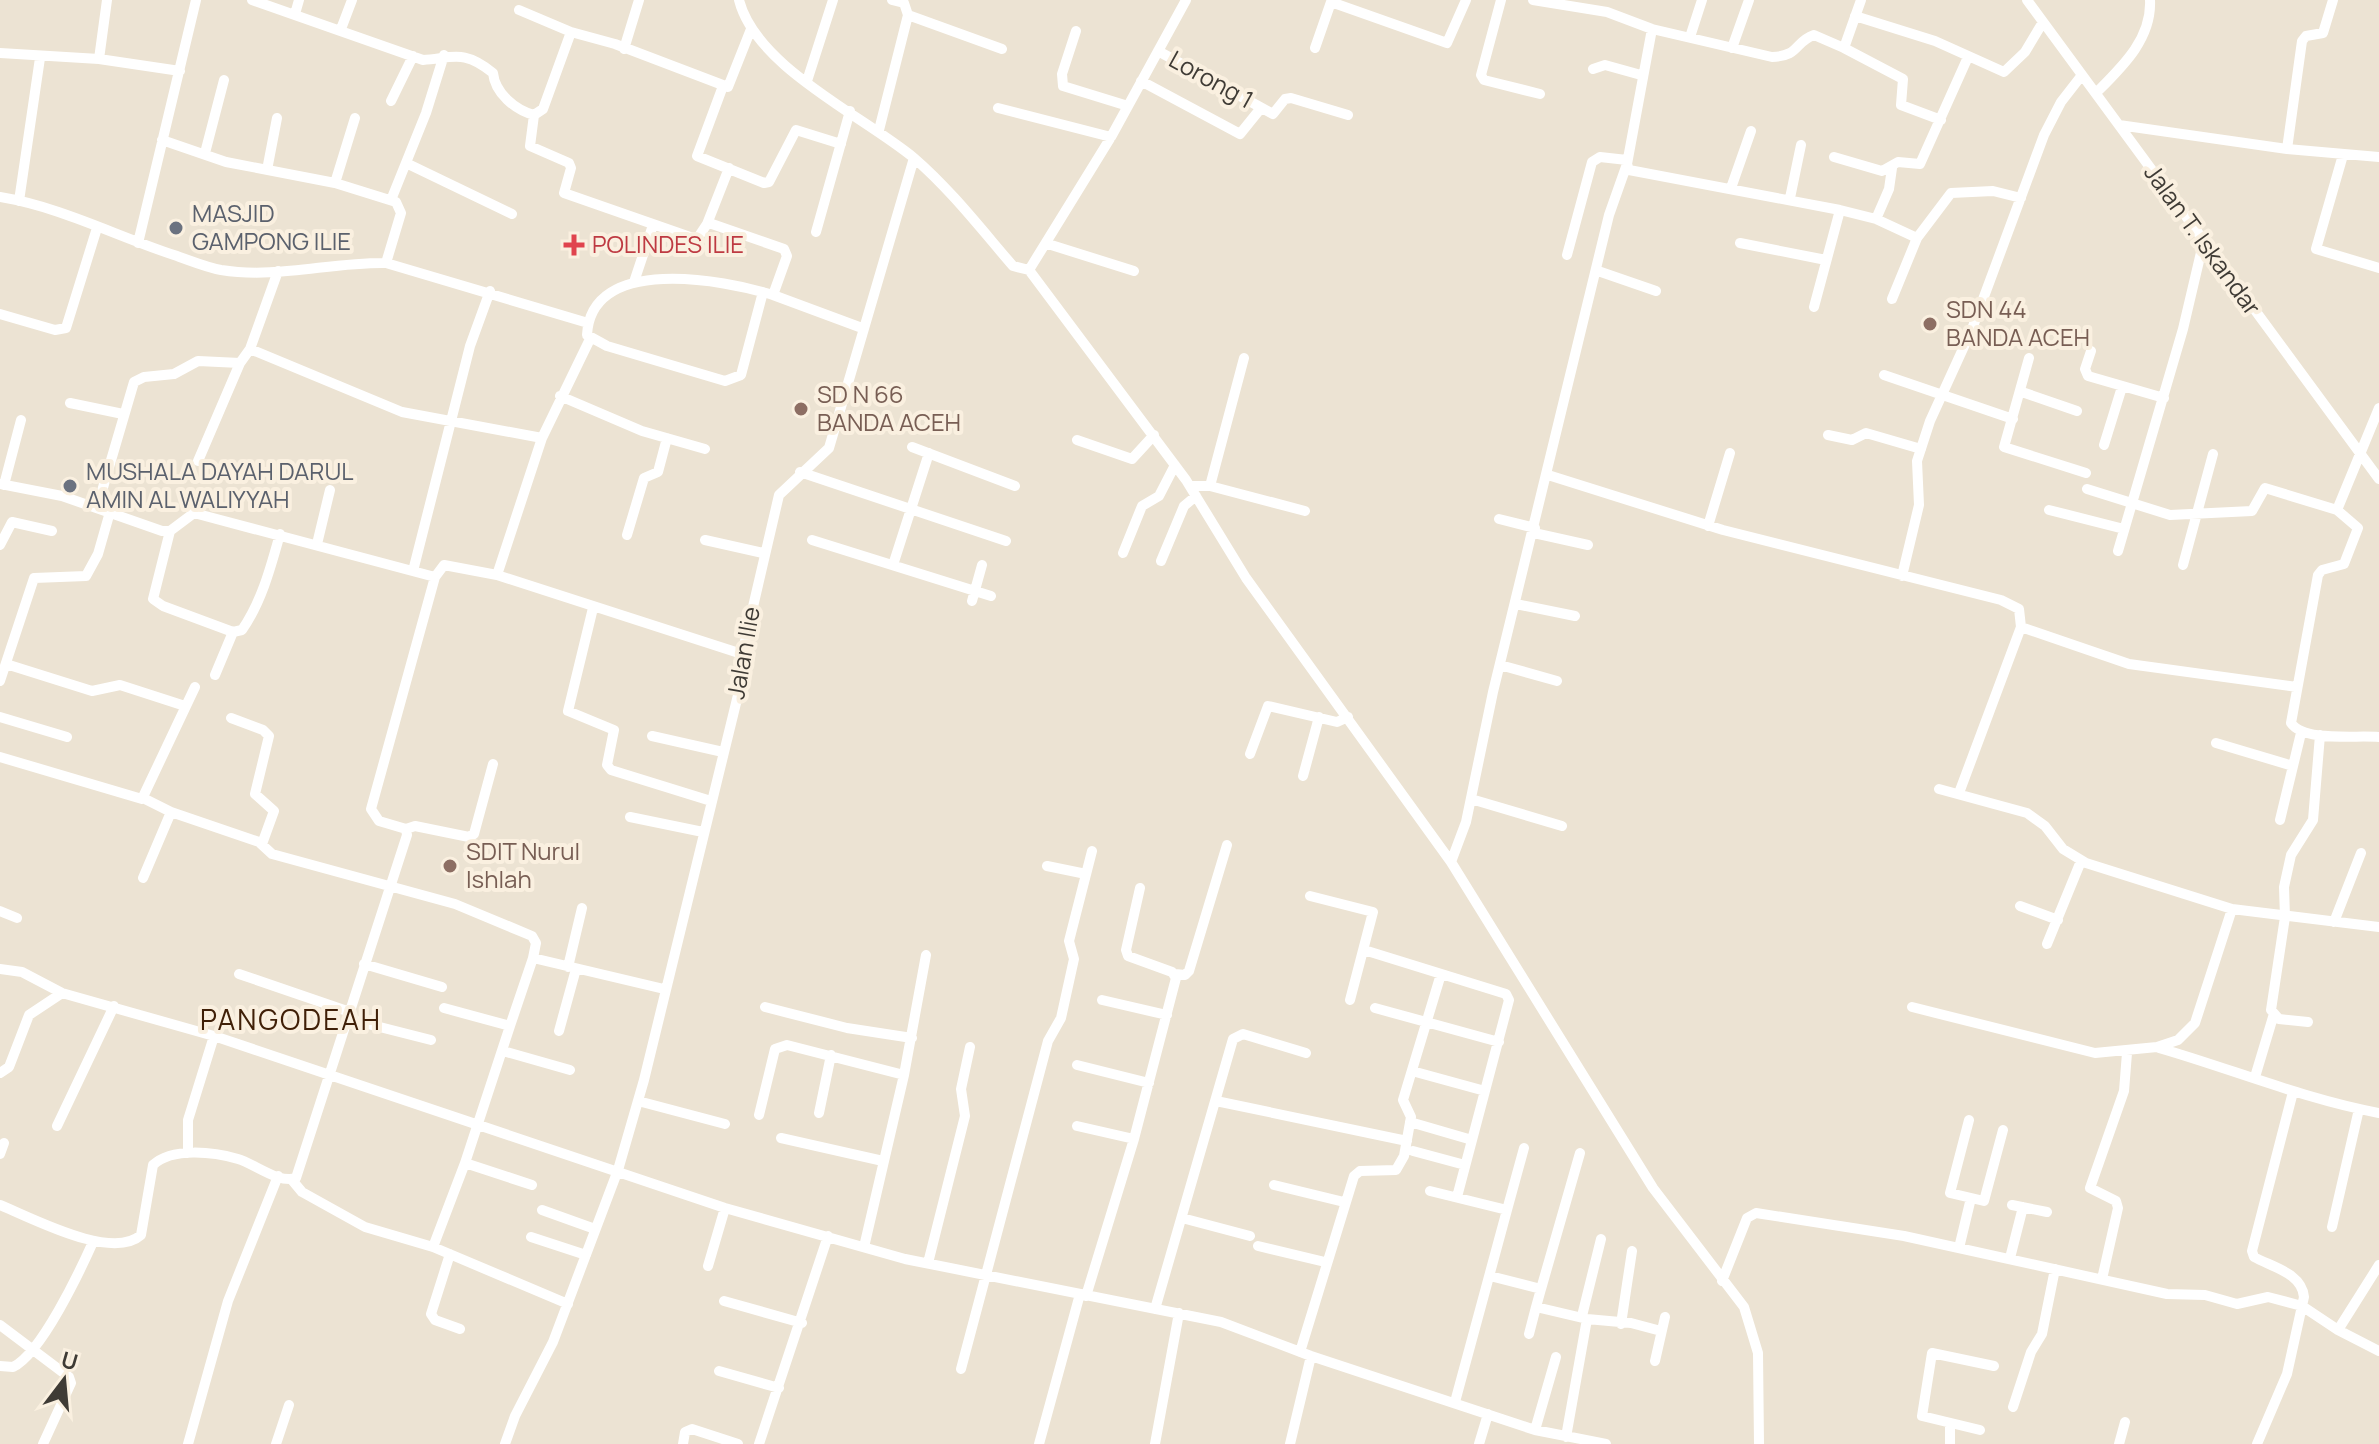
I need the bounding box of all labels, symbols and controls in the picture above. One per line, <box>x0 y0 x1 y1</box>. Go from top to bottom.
street label: Lorong 1 <box>1164 42 1260 115</box>
street label: Jalan T. Iskandar <box>2137 157 2269 322</box>
place label: MASJID GAMPONG ILIE <box>192 196 351 257</box>
marker: MASJID GAMPONG ILIE <box>167 219 185 237</box>
place label: POLINDES ILIE <box>592 227 744 260</box>
marker: POLINDES ILIE <box>563 234 585 256</box>
place label: SDN 44 BANDA ACEH <box>1946 292 2090 353</box>
marker: SDN 44 BANDA ACEH <box>1921 315 1939 333</box>
place label: SD N 66 BANDA ACEH <box>817 377 961 438</box>
marker: SD N 66 BANDA ACEH <box>792 400 810 418</box>
place label: MUSHALA DAYAH DARUL AMIN AL WALIYYAH <box>86 454 354 515</box>
marker: MUSHALA DAYAH DARUL AMIN AL WALIYYAH <box>61 477 79 495</box>
street label: Jalan Ilie <box>718 604 767 702</box>
place label: SDIT Nurul Ishlah <box>466 834 580 895</box>
marker: SDIT Nurul Ishlah <box>441 857 459 875</box>
district label: PANGODEAH <box>200 1000 382 1038</box>
north arrow <box>24 1340 104 1420</box>
text: U <box>58 1344 81 1377</box>

